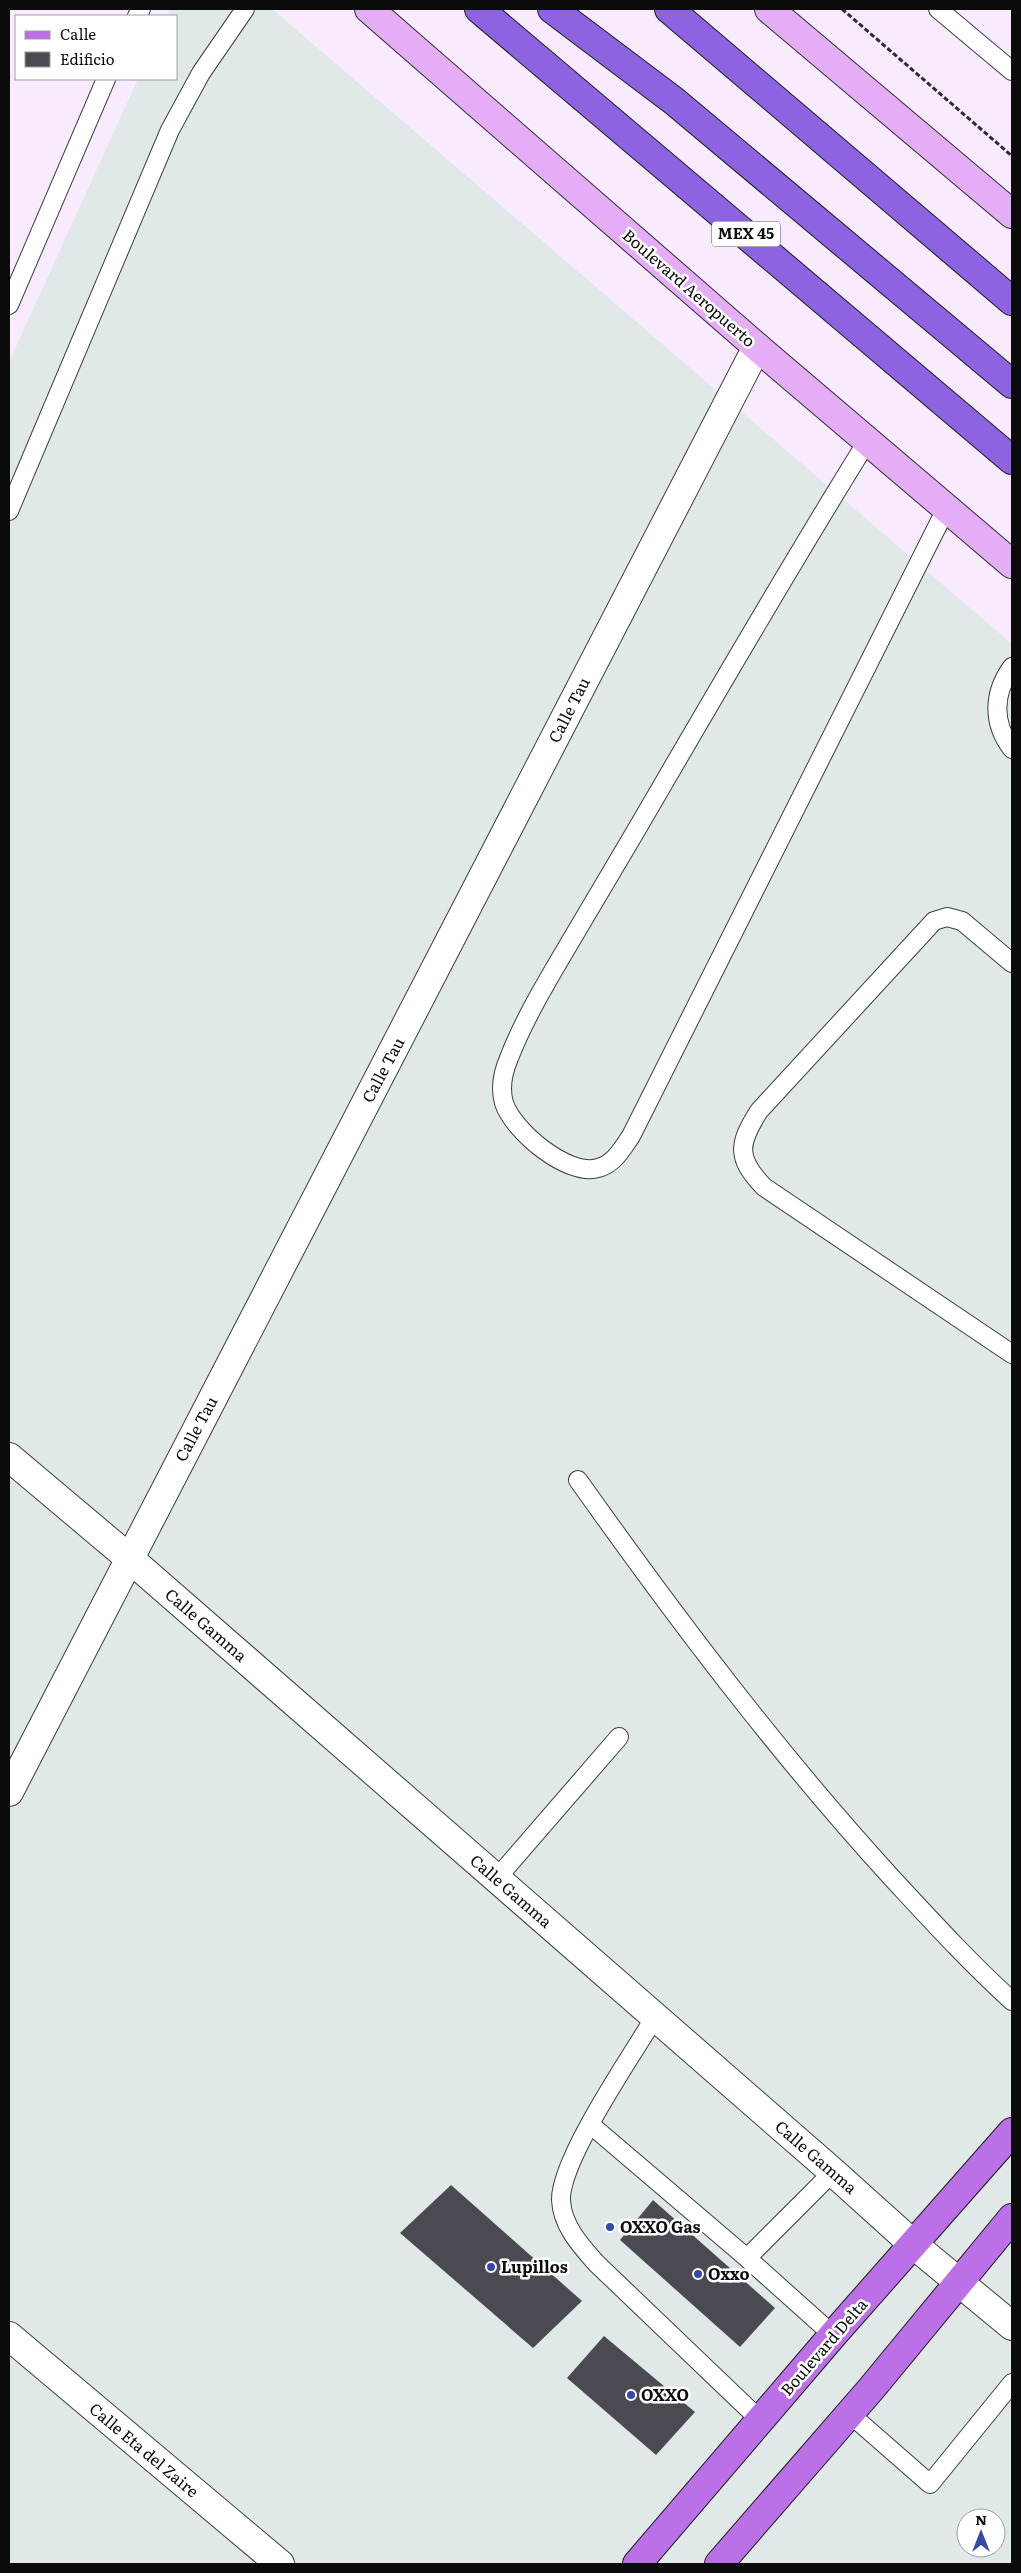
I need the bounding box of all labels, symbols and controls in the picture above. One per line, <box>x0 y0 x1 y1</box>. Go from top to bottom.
legend <box>15 15 178 80</box>
text: Calle <box>60 22 96 45</box>
text: Edificio <box>60 47 115 70</box>
road number: MEX 45 <box>712 222 780 246</box>
street label: Boulevard Aeropuerto <box>618 223 761 352</box>
street label: Calle Tau <box>541 673 595 747</box>
street label: Calle Tau <box>355 1033 409 1106</box>
street label: Calle Tau <box>168 1392 222 1465</box>
street label: Calle Gamma <box>160 1582 253 1667</box>
street label: Calle Gamma <box>465 1848 558 1933</box>
street label: Calle Gamma <box>770 2114 863 2199</box>
place label: OXXO Gas <box>620 2214 701 2238</box>
marker: OXXO Gas <box>604 2221 616 2233</box>
place label: Lupillos <box>501 2254 568 2278</box>
marker: Lupillos <box>485 2261 497 2273</box>
place label: Oxxo <box>708 2261 749 2285</box>
marker: Oxxo <box>692 2268 704 2280</box>
street label: Boulevard Delta <box>774 2292 872 2400</box>
place label: OXXO <box>641 2382 689 2406</box>
marker: OXXO <box>625 2389 637 2401</box>
street label: Calle Eta del Zaire <box>85 2396 205 2502</box>
north arrow <box>956 2508 1006 2558</box>
text: N <box>975 2509 987 2529</box>

